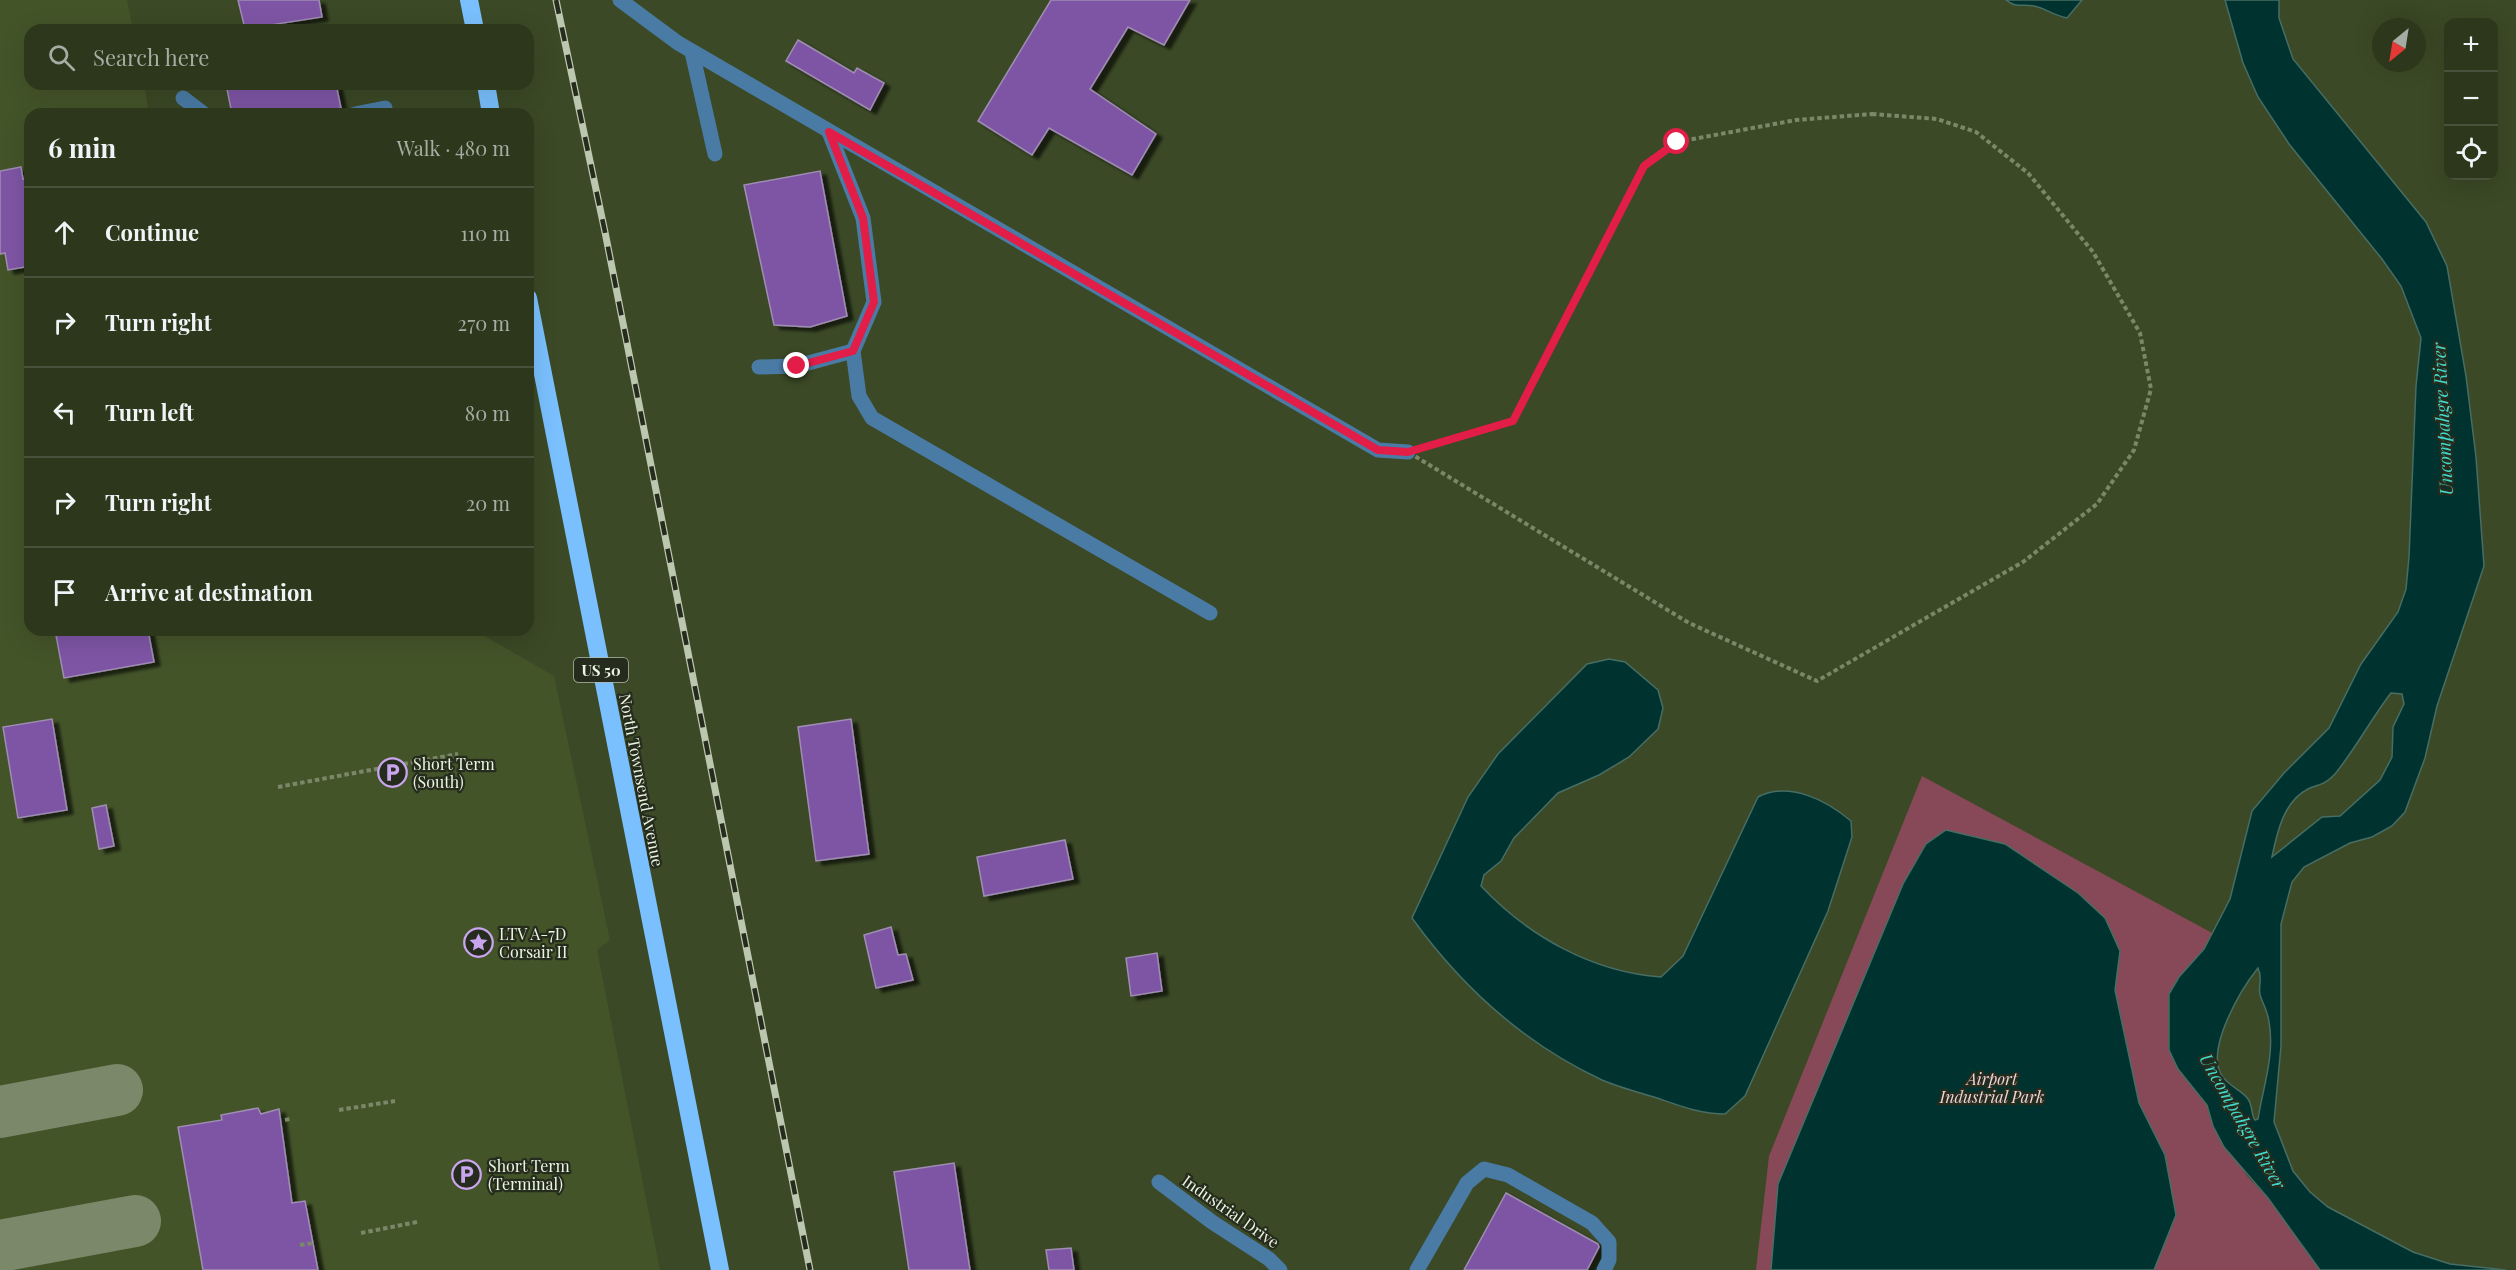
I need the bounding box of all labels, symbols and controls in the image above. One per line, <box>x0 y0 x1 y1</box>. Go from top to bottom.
north arrow <box>2372 18 2426 72</box>
map controls <box>2444 18 2498 180</box>
button: + <box>2444 18 2498 72</box>
search box <box>24 24 534 90</box>
icon: search <box>45 41 78 74</box>
text: Search here <box>93 42 209 72</box>
button: − <box>2444 72 2498 126</box>
button: locate <box>2444 126 2498 180</box>
route start <box>1663 128 1689 154</box>
text: 6 min <box>48 130 116 165</box>
text: Walk · 480 m <box>397 134 510 161</box>
icon: ahead <box>48 216 81 249</box>
text: Continue <box>105 217 199 247</box>
text: 110 m <box>460 219 510 246</box>
icon: right <box>48 306 81 339</box>
text: Turn right <box>105 307 211 337</box>
text: 270 m <box>458 309 510 336</box>
water label: Uncompahgre River <box>2426 341 2458 496</box>
route end <box>783 352 809 378</box>
icon: left <box>48 396 81 429</box>
text: Turn left <box>105 397 194 427</box>
text: 80 m <box>465 399 510 426</box>
icon: right <box>48 486 81 519</box>
text: Turn right <box>105 487 211 517</box>
text: 20 m <box>466 489 510 516</box>
icon: arrive <box>48 576 81 609</box>
text: Arrive at destination <box>105 577 313 607</box>
road number: US 50 <box>574 658 628 682</box>
street label: North Townsend Avenue <box>615 692 669 868</box>
place label: Short Term (South) <box>413 753 495 792</box>
parking icon: Short Term (South) <box>376 756 408 788</box>
place label: LTV A-7D Corsair II <box>499 923 567 962</box>
place icon: LTV A-7D Corsair II <box>462 926 494 958</box>
water label: Uncompahgre River <box>2194 1049 2292 1194</box>
park label: Airport Industrial Park <box>1939 1068 2044 1107</box>
place label: Short Term (Terminal) <box>488 1155 570 1194</box>
parking icon: Short Term (Terminal) <box>451 1158 483 1190</box>
street label: Industrial Drive <box>1178 1170 1284 1252</box>

